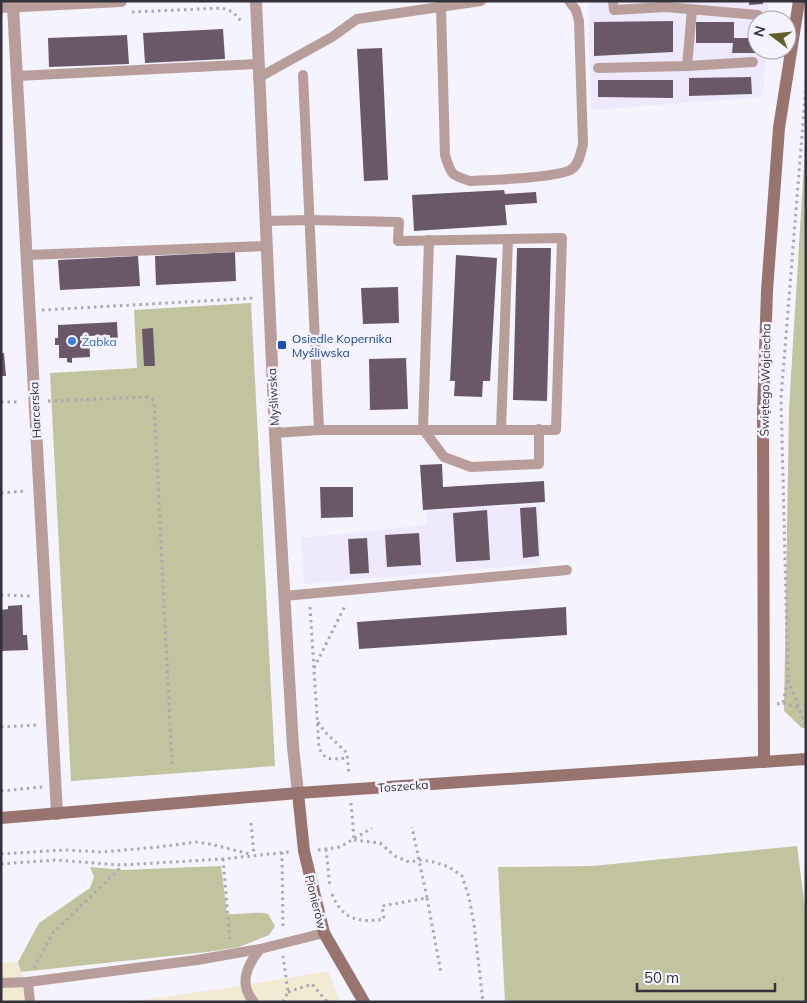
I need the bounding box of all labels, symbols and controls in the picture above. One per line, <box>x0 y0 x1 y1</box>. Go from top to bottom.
north arrow <box>747 10 797 60</box>
text: N <box>749 24 770 39</box>
street label: Świętego Wojciecha <box>757 323 773 437</box>
place label: Osiedle Kopernika Myśliwska <box>292 331 392 360</box>
place label: Żabka <box>82 334 117 349</box>
marker: Żabka <box>66 335 78 347</box>
marker: Osiedle Kopernika Myśliwska <box>276 339 288 351</box>
street label: Myśliwska <box>264 368 282 426</box>
street label: Harcerska <box>26 381 44 439</box>
street label: Toszecka <box>377 777 429 795</box>
street label: Pionierów <box>302 873 330 931</box>
scale bar <box>637 960 774 992</box>
text: 50 m <box>644 968 679 987</box>

